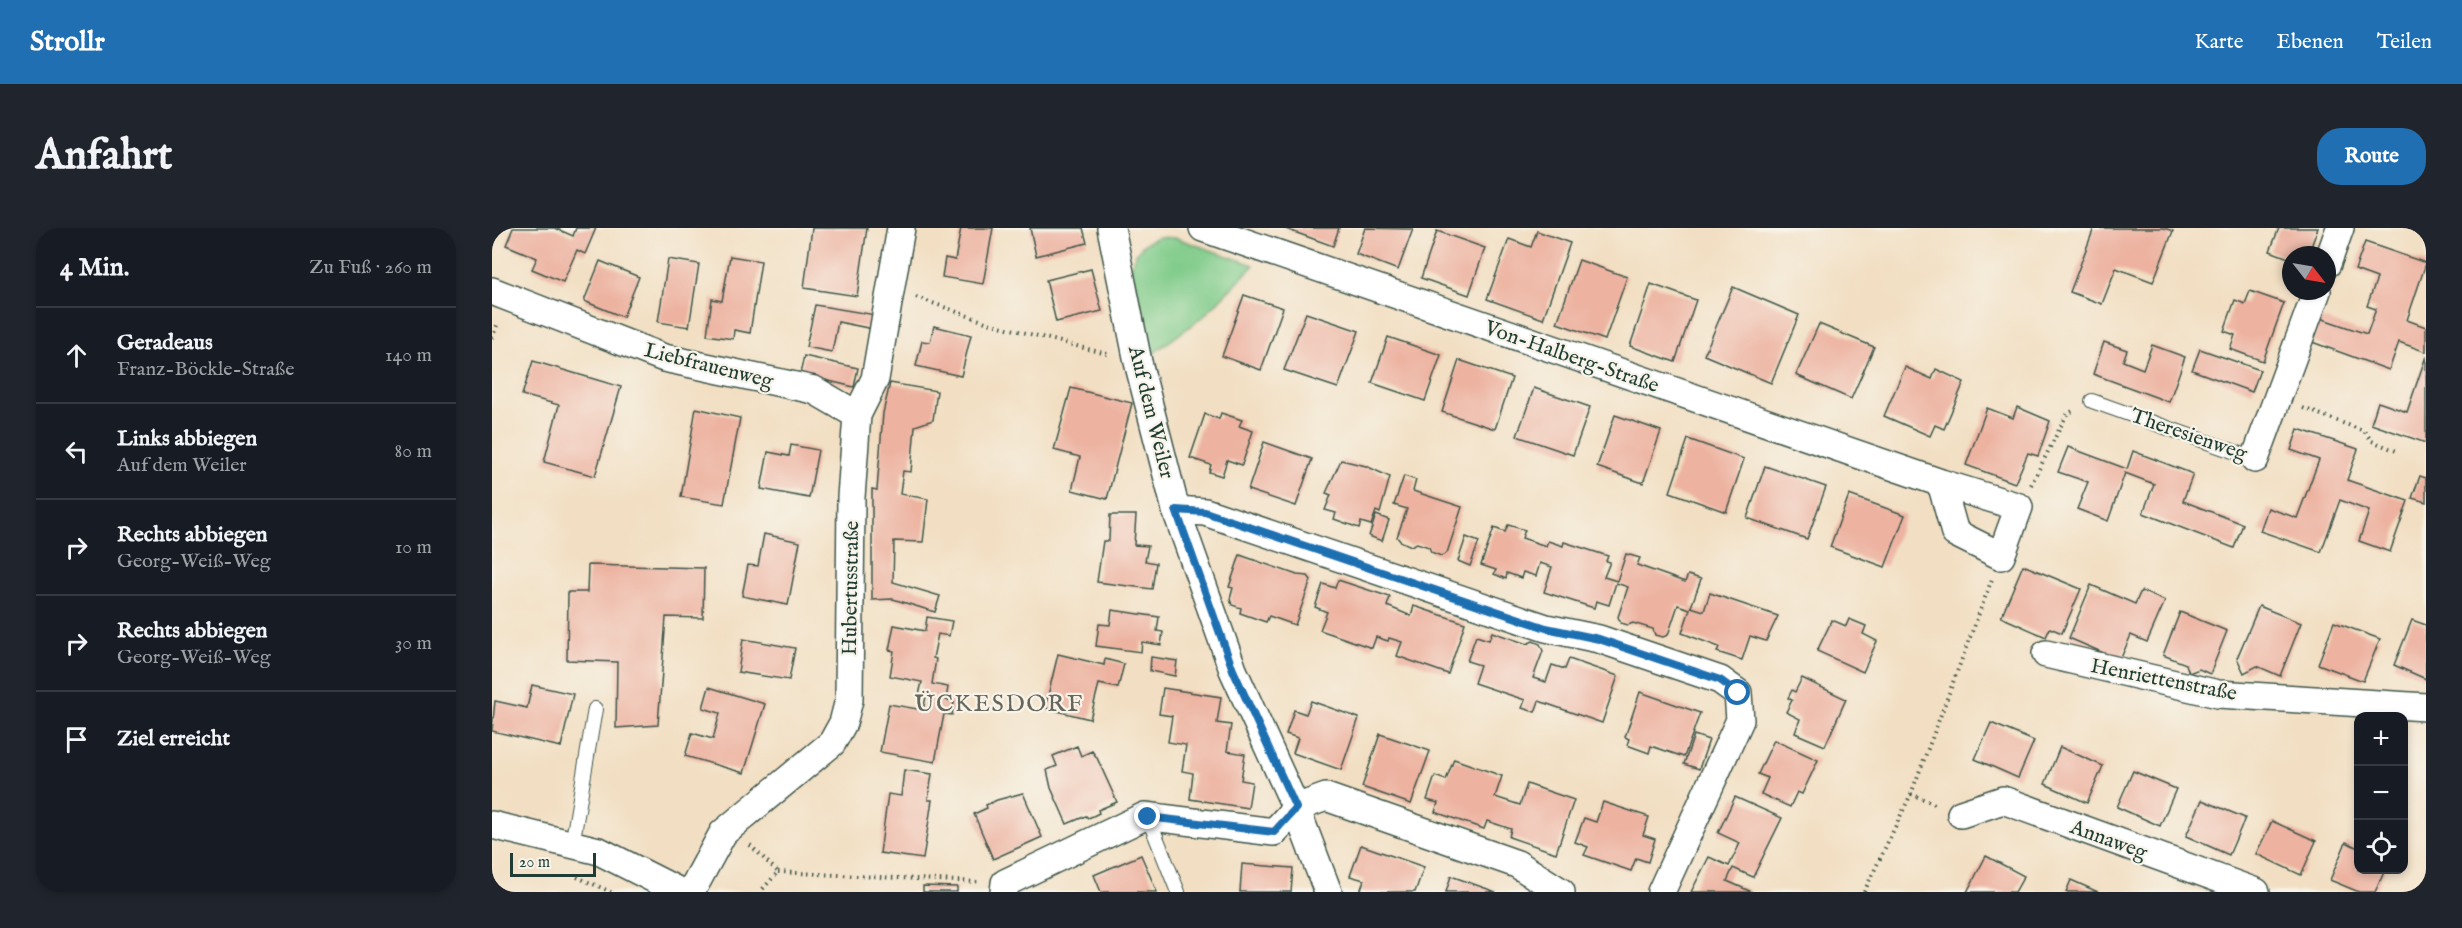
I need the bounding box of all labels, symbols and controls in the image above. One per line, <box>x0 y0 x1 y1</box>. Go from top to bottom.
text: Strollr <box>30 25 105 60</box>
text: Karte <box>2195 29 2243 56</box>
text: Ebenen <box>2276 29 2344 56</box>
text: Teilen <box>2377 29 2432 56</box>
button: Route <box>2317 128 2426 185</box>
text: Anfahrt <box>36 130 172 183</box>
north arrow <box>2282 246 2336 300</box>
text: 4 Min. <box>60 251 129 284</box>
text: Zu Fuß · 260 m <box>309 255 432 280</box>
street label: Von-Halberg-Straße <box>1480 315 1663 400</box>
text: Geradeaus <box>117 329 213 357</box>
street label: Liebfrauenweg <box>641 337 776 396</box>
icon: ahead <box>60 339 93 372</box>
street label: Auf dem Weiler <box>1121 342 1180 482</box>
text: 140 m <box>385 343 432 368</box>
text: Franz-Böckle-Straße <box>117 357 294 382</box>
street label: Theresienweg <box>2127 403 2251 468</box>
text: Links abbiegen <box>117 425 257 453</box>
icon: left <box>60 435 93 468</box>
text: 80 m <box>395 439 432 464</box>
text: Auf dem Weiler <box>117 453 247 478</box>
street label: Hubertusstraße <box>837 520 866 656</box>
text: Rechts abbiegen <box>117 521 267 549</box>
icon: right <box>60 531 93 564</box>
text: 10 m <box>395 535 432 560</box>
text: Georg-Weiß-Weg <box>117 549 271 574</box>
text: Rechts abbiegen <box>117 617 267 645</box>
icon: right <box>60 627 93 660</box>
text: 30 m <box>395 631 432 656</box>
text: Georg-Weiß-Weg <box>117 645 271 670</box>
street label: Henriettenstraße <box>2088 653 2240 708</box>
route start <box>1724 679 1750 705</box>
district label: ÜCKESDORF <box>914 689 1084 720</box>
map controls <box>2354 712 2408 874</box>
button: + <box>2354 712 2408 766</box>
icon: arrive <box>60 723 93 756</box>
text: Ziel erreicht <box>117 725 230 753</box>
button: − <box>2354 766 2408 820</box>
route end <box>1134 803 1160 829</box>
street label: Annaweg <box>2065 814 2151 867</box>
button: locate <box>2354 820 2408 874</box>
scale bar <box>510 850 596 878</box>
text: 20 m <box>519 853 550 873</box>

